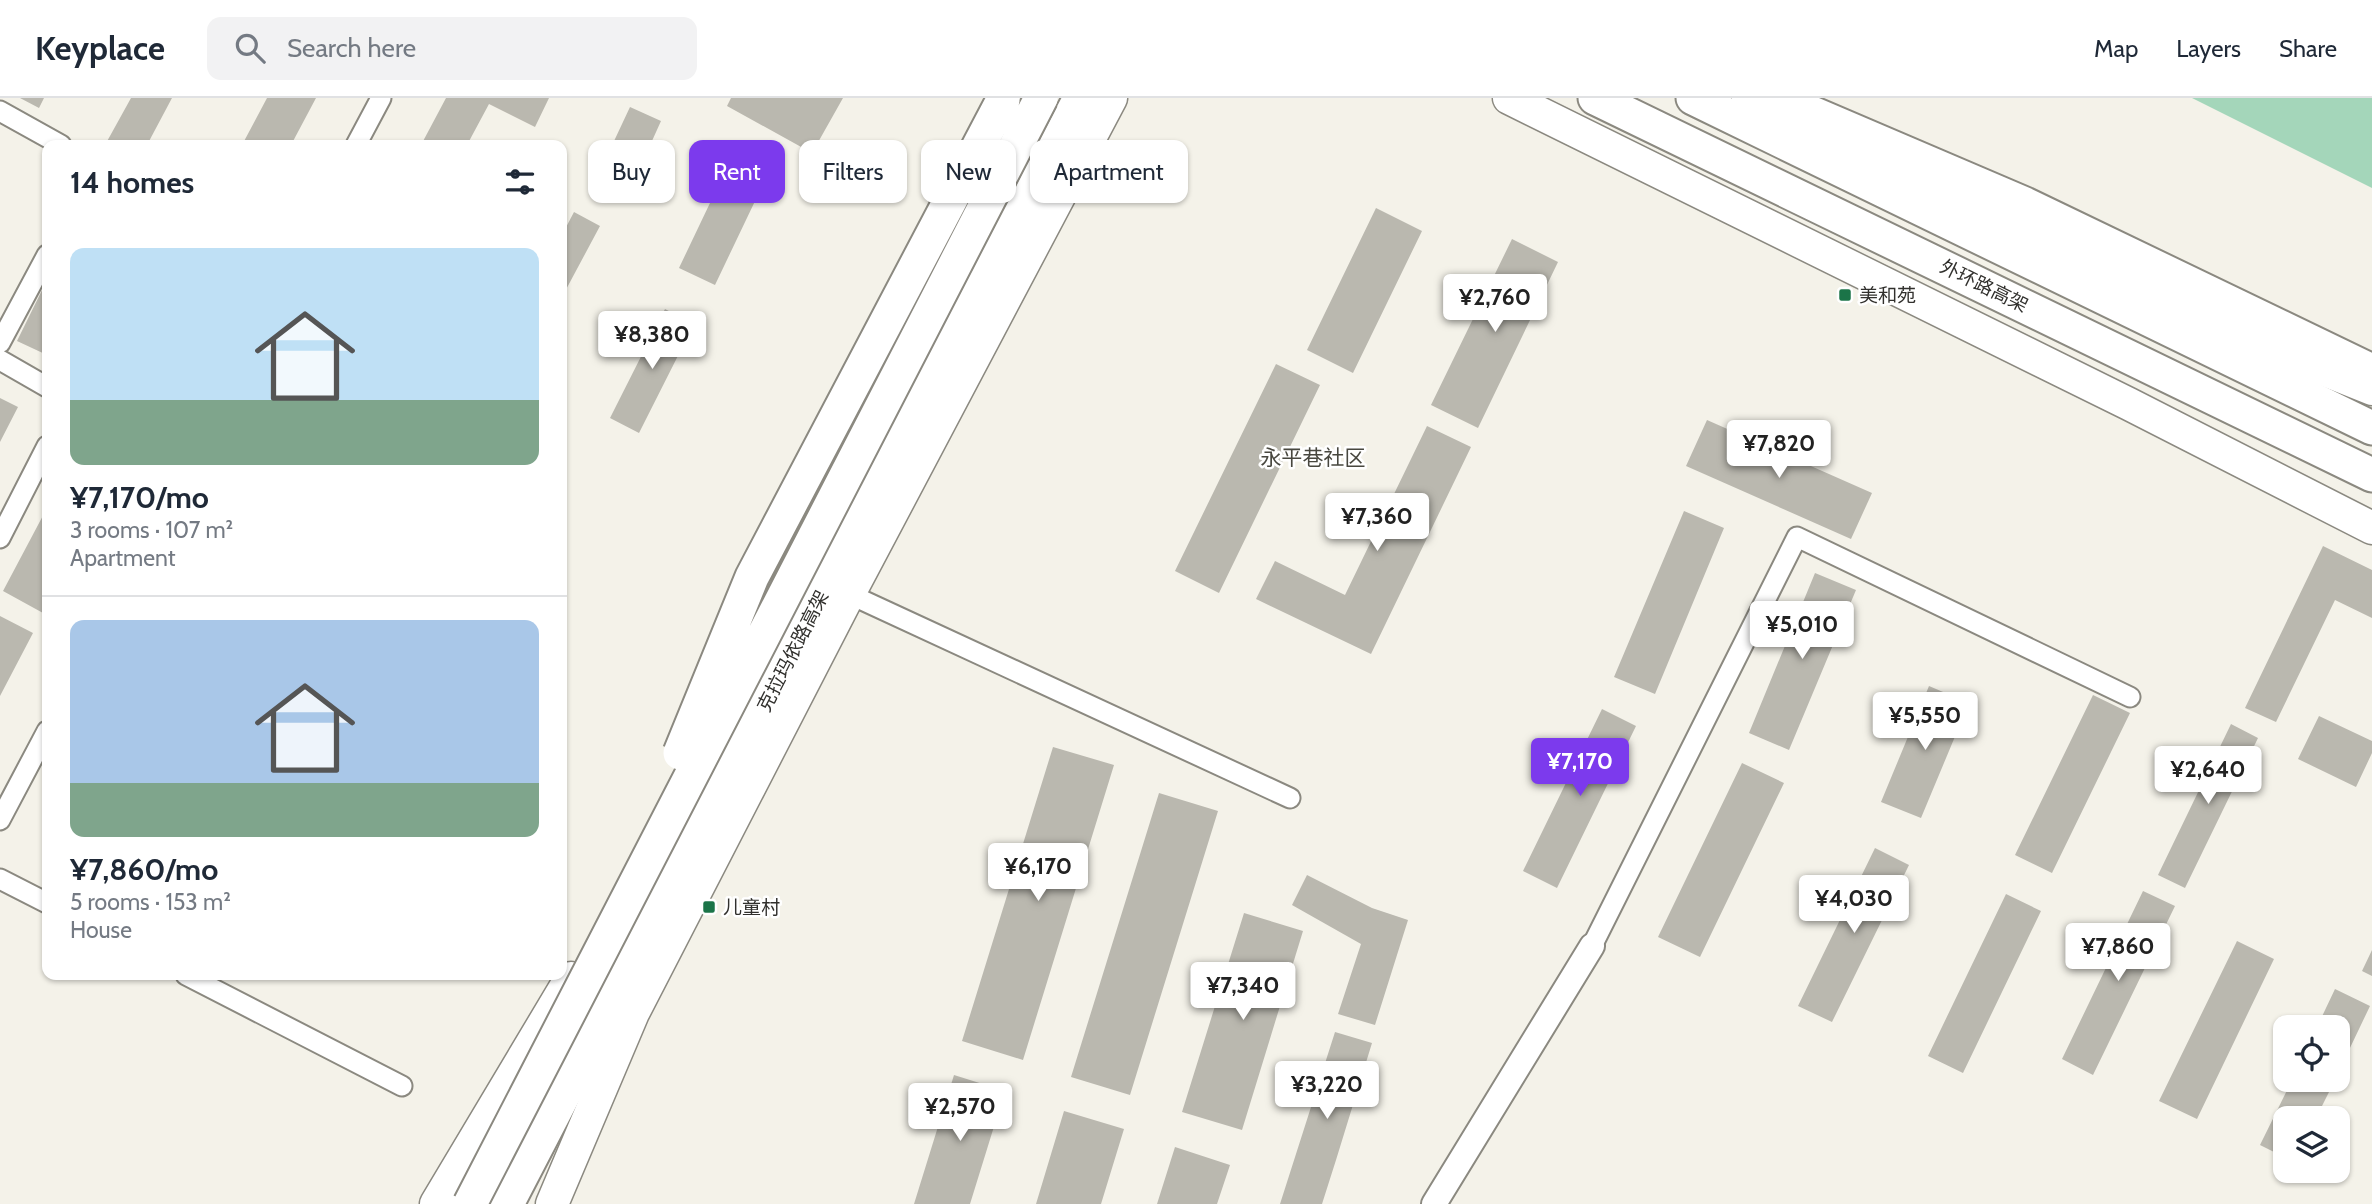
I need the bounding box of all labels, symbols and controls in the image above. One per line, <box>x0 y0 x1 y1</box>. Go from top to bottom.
search box <box>207 17 697 80</box>
text: Keyplace <box>35 28 165 68</box>
icon: search <box>231 29 269 67</box>
text: Search here <box>287 32 416 64</box>
text: Map <box>2094 34 2138 63</box>
text: Layers <box>2176 34 2241 63</box>
text: Share <box>2279 34 2337 63</box>
chip: Buy <box>588 140 675 203</box>
chip: Rent <box>689 140 785 203</box>
chip: Filters <box>799 140 907 203</box>
chip: New <box>921 140 1016 203</box>
chip: Apartment <box>1030 140 1188 203</box>
icon: filters <box>501 163 539 201</box>
text: 14 homes <box>70 164 194 201</box>
street label: 外环路高架 <box>1936 255 2032 317</box>
pin: ¥2,760 <box>1438 274 1552 334</box>
text: ¥2,760 <box>1459 283 1531 311</box>
place label: 美和苑 <box>1859 284 1916 307</box>
marker: 美和苑 <box>1837 287 1853 303</box>
icon: home <box>242 293 368 419</box>
pin: ¥8,380 <box>595 312 709 371</box>
text: ¥8,380 <box>614 320 690 348</box>
pin: ¥7,820 <box>1722 420 1836 480</box>
text: ¥7,820 <box>1743 429 1815 457</box>
district label: 永平巷社区 <box>1261 445 1366 470</box>
text: ¥7,170/mo <box>70 479 209 516</box>
pin: ¥7,360 <box>1320 494 1434 553</box>
text: ¥7,360 <box>1341 502 1413 530</box>
text: 3 rooms · 107 m² <box>70 516 233 544</box>
text: Apartment <box>70 544 175 572</box>
street label: 克拉玛依路高架 <box>753 587 833 715</box>
pin: ¥5,010 <box>1745 602 1859 661</box>
text: ¥5,010 <box>1766 610 1838 638</box>
icon: home <box>242 665 368 791</box>
pin: ¥5,550 <box>1868 692 1982 752</box>
text: ¥5,550 <box>1889 701 1961 729</box>
pin: ¥7,170 <box>1523 738 1637 798</box>
pin: ¥2,640 <box>2151 746 2265 806</box>
text: ¥7,170 <box>1547 747 1613 775</box>
text: ¥2,640 <box>2171 755 2245 783</box>
pin: ¥6,170 <box>981 844 1095 903</box>
text: ¥7,860/mo <box>70 851 218 888</box>
text: ¥6,170 <box>1004 852 1072 880</box>
pin: ¥4,030 <box>1797 876 1911 935</box>
text: ¥4,030 <box>1815 884 1893 912</box>
text: 5 rooms · 153 m² <box>70 888 231 916</box>
place label: 儿童村 <box>723 896 780 919</box>
marker: 儿童村 <box>701 899 717 915</box>
text: House <box>70 916 132 944</box>
pin: ¥7,860 <box>2061 924 2175 983</box>
text: ¥7,860 <box>2081 932 2155 960</box>
pin: ¥7,340 <box>1186 962 1300 1022</box>
text: ¥7,340 <box>1206 971 1280 999</box>
map controls <box>2273 1015 2350 1183</box>
button: locate <box>2273 1015 2350 1092</box>
pin: ¥3,220 <box>1270 1062 1384 1121</box>
text: ¥3,220 <box>1291 1070 1363 1098</box>
pin: ¥2,570 <box>903 1084 1017 1143</box>
text: ¥2,570 <box>924 1092 996 1120</box>
button: layers <box>2273 1106 2350 1183</box>

